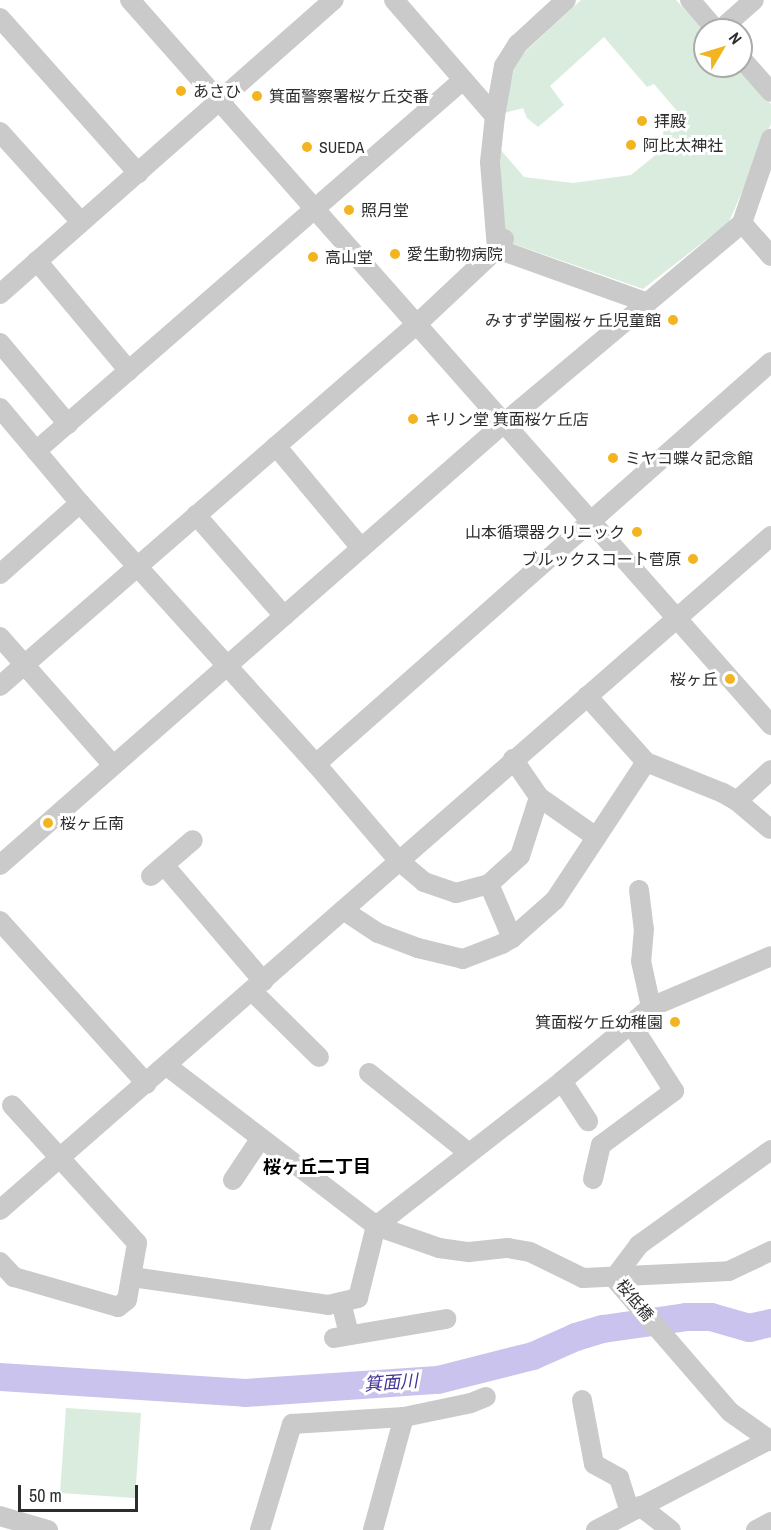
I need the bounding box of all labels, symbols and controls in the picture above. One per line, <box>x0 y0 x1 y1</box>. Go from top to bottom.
north arrow <box>693 18 753 78</box>
text: N <box>724 28 747 49</box>
place label: あさひ <box>193 81 241 101</box>
marker: あさひ <box>174 84 188 98</box>
place label: 箕面警察署桜ケ丘交番 <box>269 86 429 106</box>
marker: 箕面警察署桜ケ丘交番 <box>250 89 264 103</box>
place label: 拝殿 <box>654 111 686 131</box>
marker: 拝殿 <box>635 114 649 128</box>
place label: 阿比太神社 <box>643 135 723 155</box>
place label: SUEDA <box>319 137 364 157</box>
marker: 阿比太神社 <box>624 138 638 152</box>
marker: SUEDA <box>300 140 314 154</box>
place label: 照月堂 <box>361 200 409 220</box>
marker: 照月堂 <box>342 203 356 217</box>
place label: 愛生動物病院 <box>407 244 503 264</box>
place label: 高山堂 <box>325 247 373 267</box>
marker: 愛生動物病院 <box>388 247 402 261</box>
marker: 高山堂 <box>306 250 320 264</box>
place label: みすず学園桜ヶ丘児童館 <box>485 310 661 330</box>
marker: みすず学園桜ヶ丘児童館 <box>666 313 680 327</box>
place label: キリン堂 箕面桜ケ丘店 <box>425 409 589 429</box>
marker: キリン堂 箕面桜ケ丘店 <box>406 412 420 426</box>
place label: ミヤコ蝶々記念館 <box>625 448 753 468</box>
marker: ミヤコ蝶々記念館 <box>606 451 620 465</box>
place label: 山本循環器クリニック <box>465 522 625 542</box>
marker: 山本循環器クリニック <box>630 525 644 539</box>
place label: ブルックスコート菅原 <box>521 549 681 569</box>
marker: ブルックスコート菅原 <box>686 552 700 566</box>
place label: 桜ヶ丘 <box>670 669 718 689</box>
marker: 桜ヶ丘 <box>723 672 737 686</box>
place label: 桜ヶ丘南 <box>60 813 124 833</box>
marker: 桜ヶ丘南 <box>41 816 55 830</box>
place label: 箕面桜ケ丘幼稚園 <box>535 1012 663 1032</box>
marker: 箕面桜ケ丘幼稚園 <box>668 1015 682 1029</box>
district label: 桜ヶ丘二丁目 <box>263 1156 371 1178</box>
street label: 桜低橋 <box>612 1275 658 1325</box>
water label: 箕面川 <box>363 1370 419 1396</box>
scale bar <box>21 1473 141 1511</box>
text: 50 m <box>29 1483 62 1508</box>

